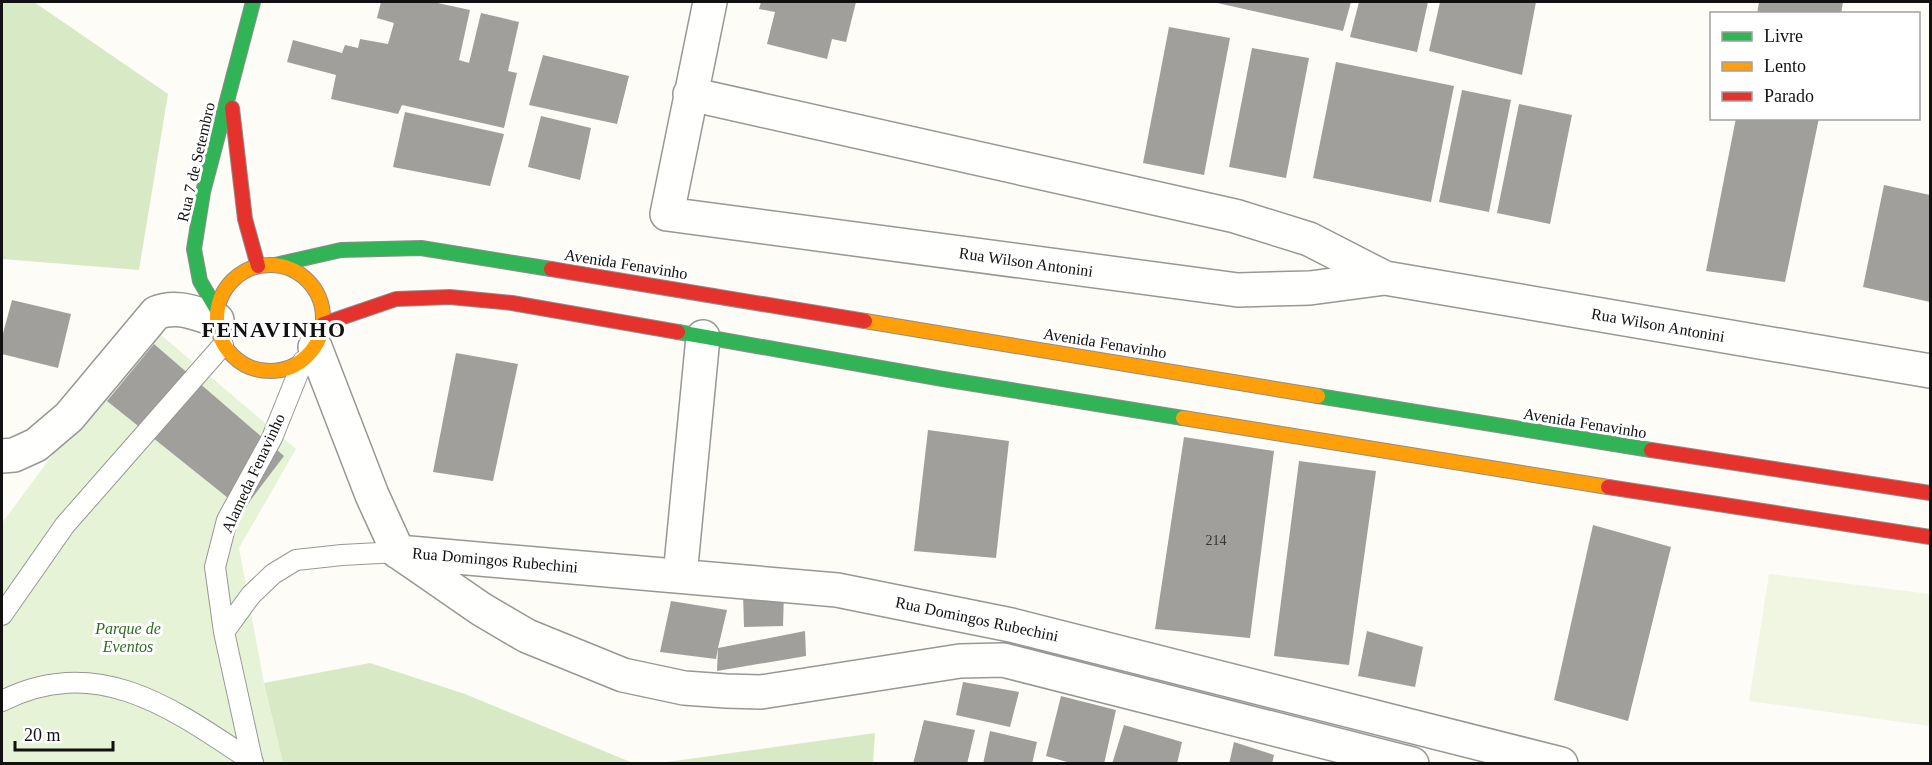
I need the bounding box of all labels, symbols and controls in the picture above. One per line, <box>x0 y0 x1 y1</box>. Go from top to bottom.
legend <box>1710 12 1920 120</box>
text: Livre <box>1764 26 1803 46</box>
text: Lento <box>1764 56 1806 76</box>
text: Parado <box>1764 86 1814 106</box>
street label: Rua 7 de Setembro <box>174 101 218 223</box>
street label: Rua Wilson Antonini <box>958 244 1095 280</box>
street label: Avenida Fenavinho <box>563 246 689 282</box>
street label: Rua Wilson Antonini <box>1590 305 1727 345</box>
district label: FENAVINHO <box>201 317 347 342</box>
street label: Avenida Fenavinho <box>1042 325 1168 361</box>
street label: Avenida Fenavinho <box>1522 405 1648 441</box>
street label: Alameda Fenavinho <box>218 411 288 535</box>
house number: 214 <box>1206 533 1227 548</box>
street label: Rua Domingos Rubechini <box>411 544 579 577</box>
street label: Rua Domingos Rubechini <box>894 593 1061 646</box>
park label: Parque de Eventos <box>94 620 161 655</box>
scale bar <box>15 714 112 752</box>
text: 20 m <box>24 725 61 745</box>

